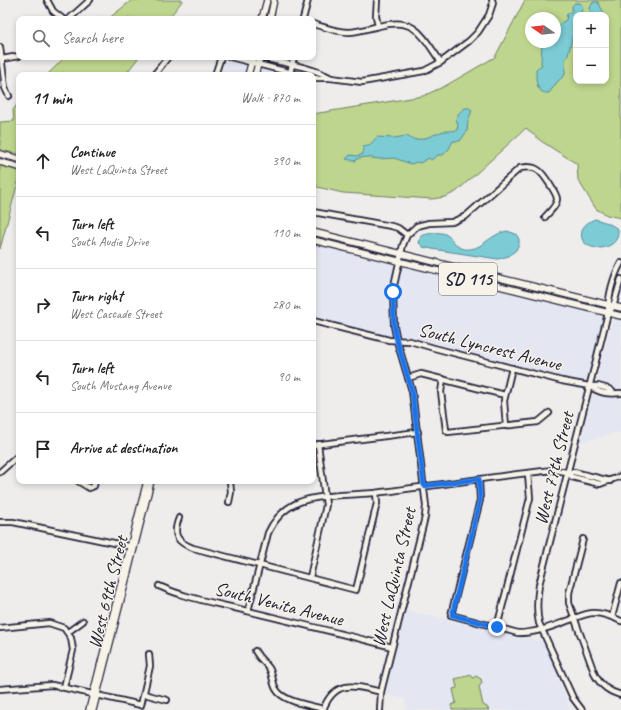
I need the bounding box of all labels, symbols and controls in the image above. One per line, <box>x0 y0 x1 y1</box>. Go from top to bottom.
north arrow <box>525 12 561 48</box>
map controls <box>573 12 609 84</box>
button: + <box>573 12 609 48</box>
search box <box>16 16 316 60</box>
icon: search <box>30 27 52 49</box>
text: Search here <box>62 29 123 48</box>
button: − <box>573 48 609 84</box>
text: 11 min <box>32 88 72 109</box>
text: Walk · 870 m <box>241 90 300 106</box>
text: Continue <box>70 143 115 162</box>
icon: ahead <box>32 150 54 172</box>
text: 390 m <box>272 153 300 169</box>
text: West LaQuinta Street <box>70 162 167 178</box>
text: Turn left <box>70 215 113 234</box>
icon: left <box>32 222 54 244</box>
text: 110 m <box>272 225 300 241</box>
text: South Audie Drive <box>70 234 148 250</box>
road number: SD 115 <box>439 263 497 295</box>
route start <box>384 283 402 301</box>
text: Turn right <box>70 287 123 306</box>
icon: right <box>32 294 54 316</box>
text: 280 m <box>272 297 300 313</box>
text: West Cascade Street <box>70 306 162 322</box>
street label: South Lyncrest Avenue <box>416 318 565 377</box>
text: Turn left <box>70 359 113 378</box>
icon: left <box>32 366 54 388</box>
text: 90 m <box>278 369 300 385</box>
text: South Mustang Avenue <box>70 378 171 394</box>
street label: West 77th Street <box>528 408 580 527</box>
icon: arrive <box>32 438 54 460</box>
text: Arrive at destination <box>70 439 177 458</box>
street label: West LaQuinta Street <box>366 504 422 649</box>
street label: West 69th Street <box>82 532 134 651</box>
street label: South Venita Avenue <box>212 576 347 632</box>
route end <box>488 618 506 636</box>

